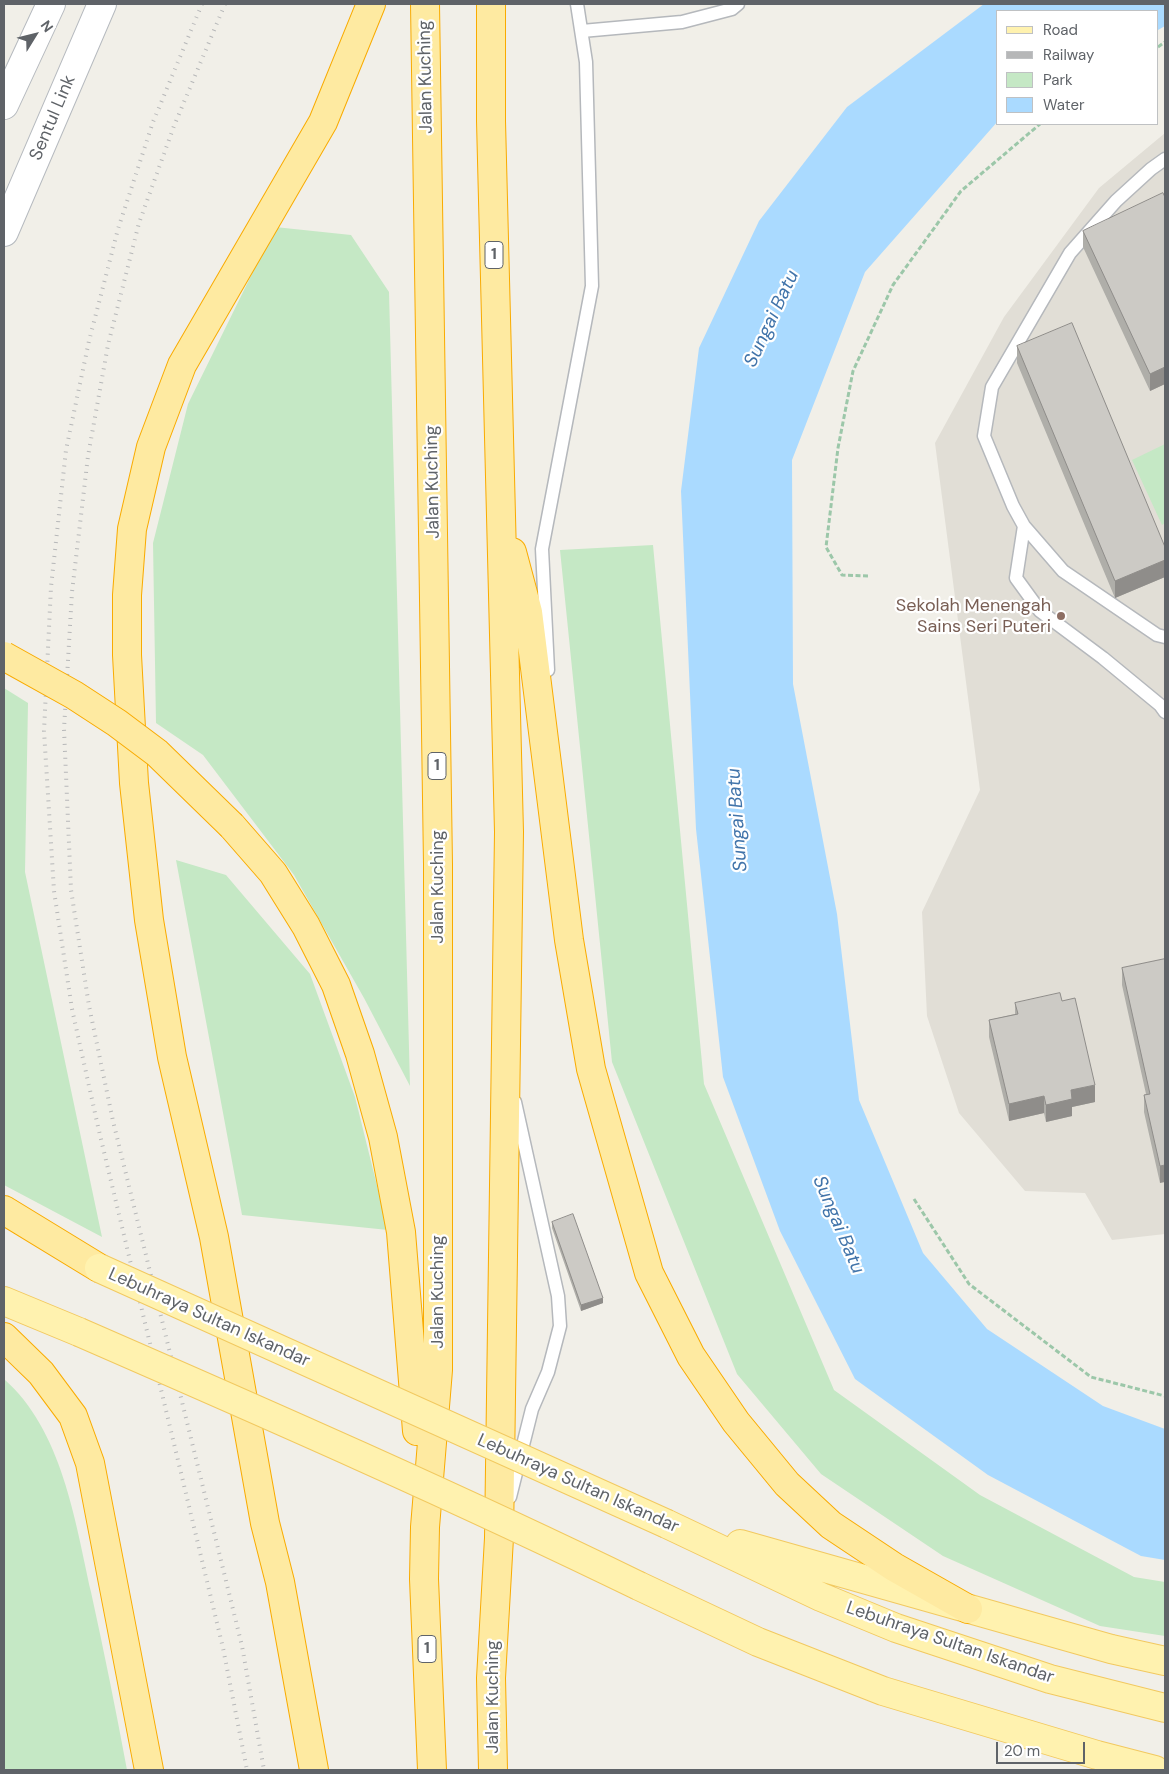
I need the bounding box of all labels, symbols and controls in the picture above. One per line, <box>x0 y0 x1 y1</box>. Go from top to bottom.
north arrow <box>10 10 60 60</box>
legend <box>996 10 1159 125</box>
text: N <box>37 17 57 36</box>
street label: Jalan Kuching <box>414 20 438 134</box>
text: Road <box>1043 20 1078 40</box>
text: Railway <box>1043 45 1094 65</box>
text: Park <box>1043 70 1073 90</box>
street label: Sentul Link <box>25 72 81 164</box>
text: Water <box>1043 95 1084 115</box>
road number: 1 <box>485 242 503 268</box>
water label: Sungai Batu <box>740 267 804 371</box>
street label: Jalan Kuching <box>421 425 445 539</box>
place label: Sekolah Menengah Sains Seri Puteri <box>896 595 1051 638</box>
marker: Sekolah Menengah Sains Seri Puteri <box>1055 610 1067 622</box>
road number: 1 <box>428 752 446 779</box>
water label: Sungai Batu <box>723 767 753 873</box>
street label: Jalan Kuching <box>427 830 449 944</box>
water label: Sungai Batu <box>807 1173 869 1277</box>
street label: Jalan Kuching <box>427 1235 449 1349</box>
street label: Lebuhraya Sultan Iskandar <box>105 1264 313 1372</box>
street label: Lebuhraya Sultan Iskandar <box>474 1430 682 1538</box>
street label: Lebuhraya Sultan Iskandar <box>843 1597 1057 1689</box>
road number: 1 <box>418 1636 436 1662</box>
street label: Jalan Kuching <box>482 1640 504 1754</box>
scale bar <box>999 1732 1088 1764</box>
text: 20 m <box>1004 1741 1040 1761</box>

